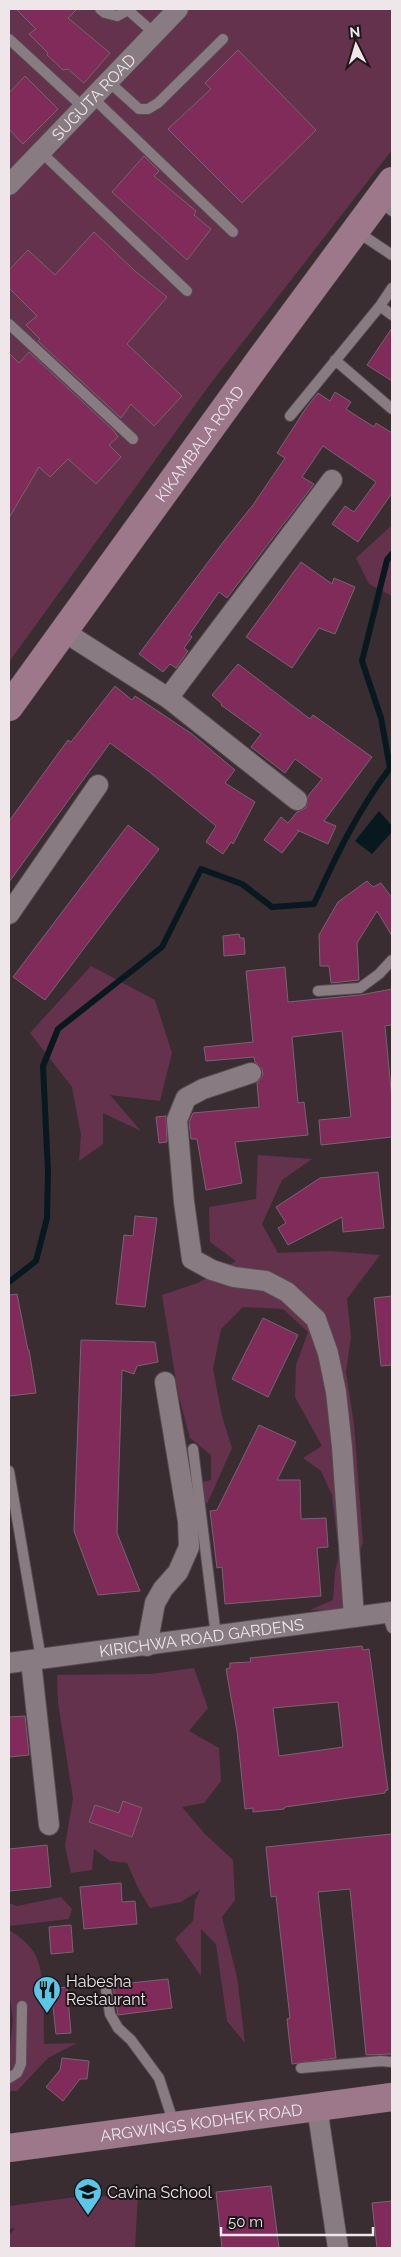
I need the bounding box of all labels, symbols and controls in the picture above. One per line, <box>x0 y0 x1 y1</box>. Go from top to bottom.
north arrow <box>331 20 381 70</box>
text: N <box>349 24 361 40</box>
street label: SUGUTA ROAD <box>48 50 140 145</box>
street label: KIKAMBALA ROAD <box>151 382 248 506</box>
street label: KIRICHWA ROAD GARDENS <box>98 1615 305 1661</box>
place label: Habesha Restaurant <box>66 1972 146 2009</box>
restaurant icon: Habesha Restaurant <box>32 1975 62 2014</box>
street label: ARGWINGS KODHEK ROAD <box>99 2100 304 2146</box>
school or university icon: Cavina School <box>73 2177 103 2216</box>
place label: Cavina School <box>107 2183 212 2202</box>
scale bar <box>221 2204 374 2236</box>
text: 50 m <box>228 2213 263 2231</box>

